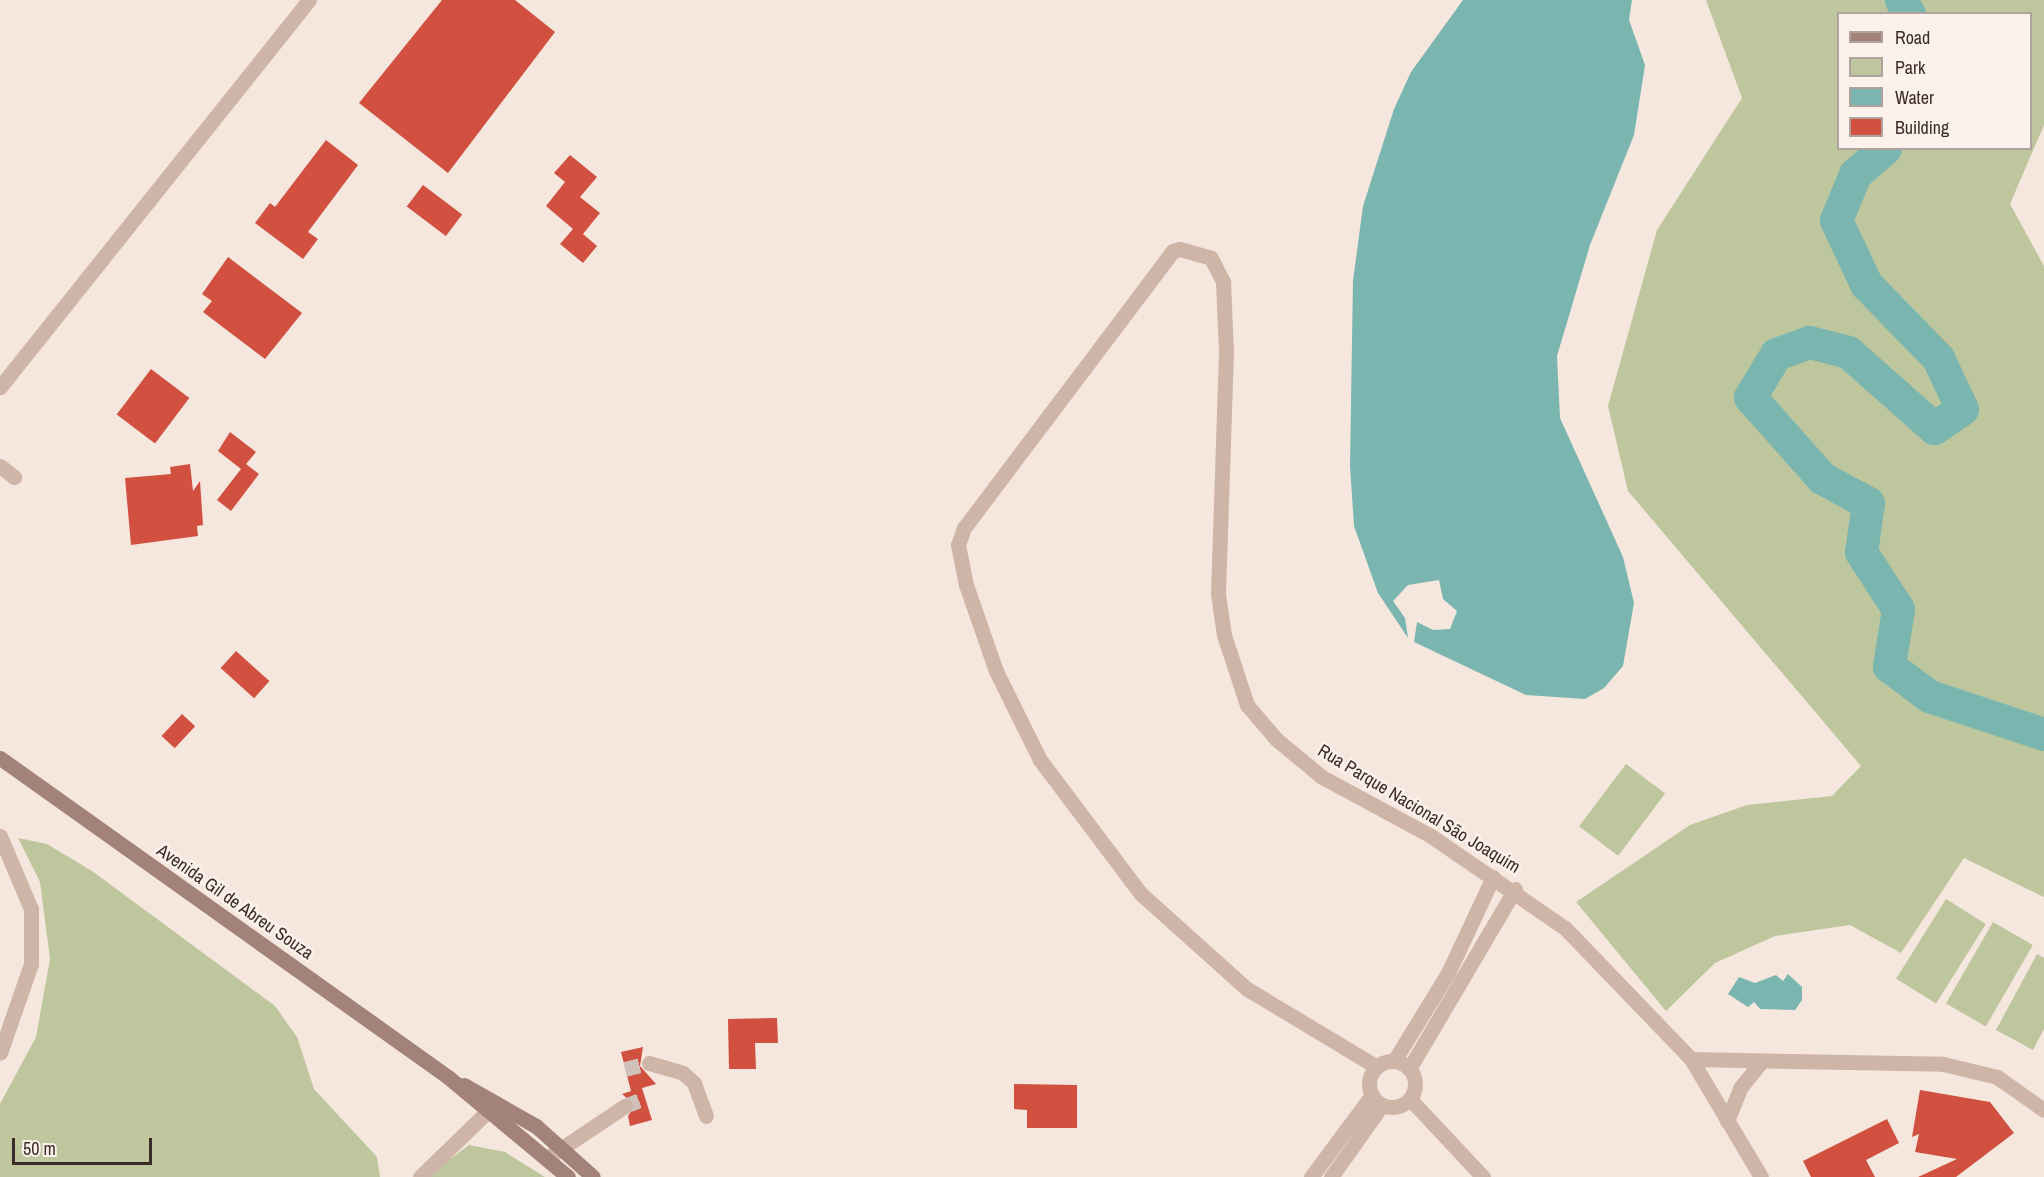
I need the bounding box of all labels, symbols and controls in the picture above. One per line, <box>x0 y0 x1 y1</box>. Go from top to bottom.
legend <box>1837 12 2032 150</box>
text: Road <box>1895 25 1930 50</box>
text: Park <box>1895 55 1925 80</box>
text: Water <box>1895 85 1934 110</box>
text: Building <box>1895 115 1949 140</box>
street label: Rua Parque Nacional São Joaquim <box>1314 740 1524 878</box>
street label: Avenida Gil de Abreu Souza <box>152 840 318 964</box>
scale bar <box>15 1126 154 1164</box>
text: 50 m <box>23 1136 56 1161</box>

